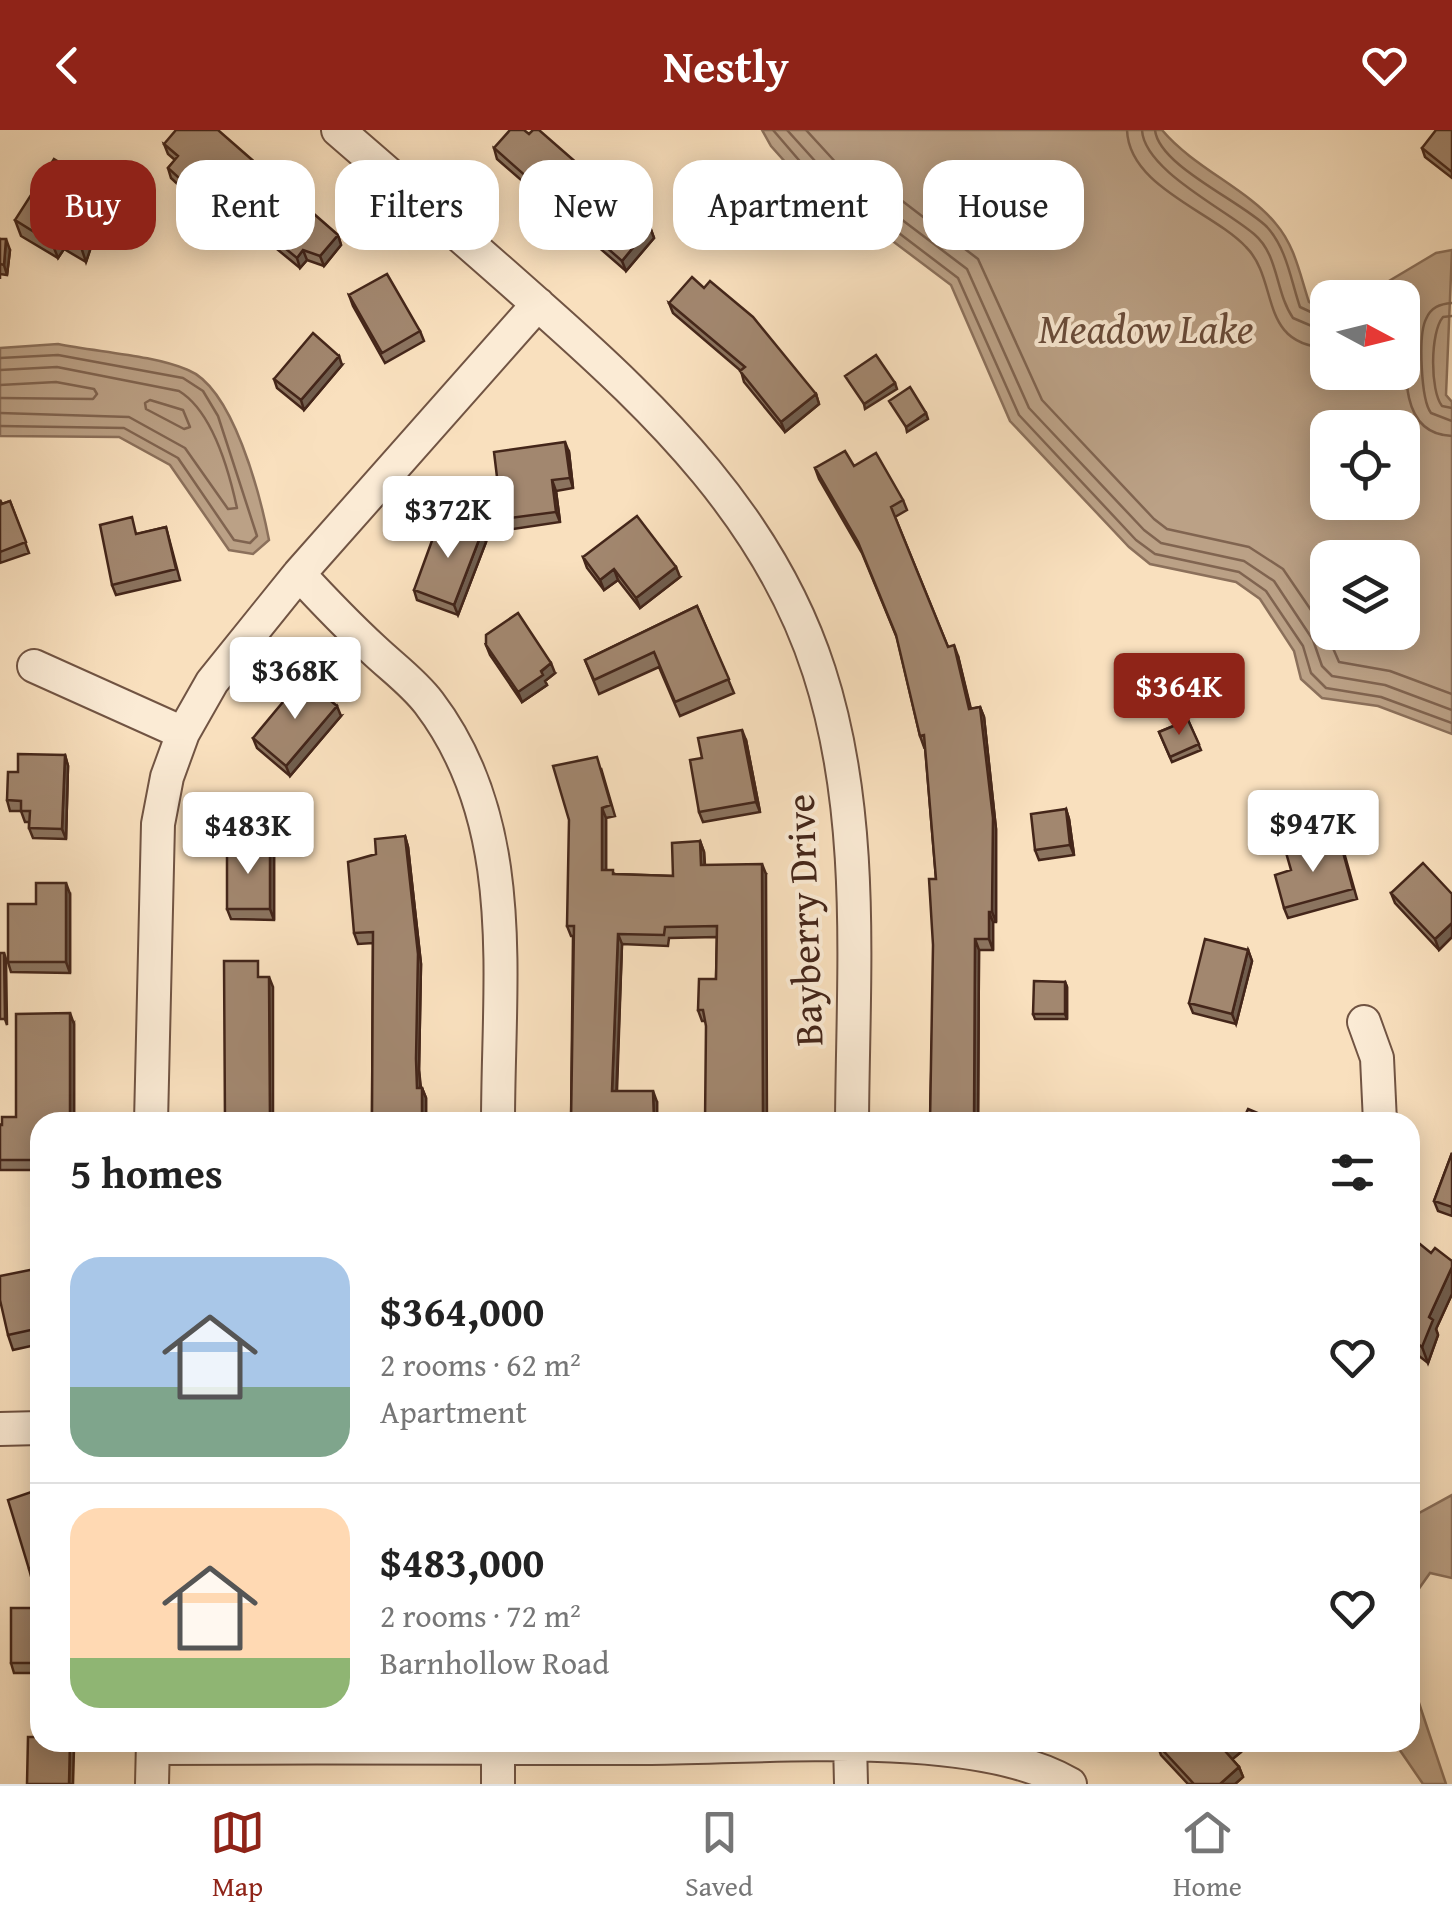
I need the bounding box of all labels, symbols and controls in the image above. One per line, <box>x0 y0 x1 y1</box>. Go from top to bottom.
text: Nestly <box>663 33 789 98</box>
icon: back <box>40 38 95 93</box>
icon: heart <box>1357 38 1412 93</box>
chip: Buy <box>30 160 156 250</box>
chip: Rent <box>176 160 315 250</box>
chip: Filters <box>335 160 499 250</box>
chip: New <box>519 160 653 250</box>
chip: Apartment <box>673 160 903 250</box>
chip: House <box>923 160 1084 250</box>
north arrow <box>1310 280 1420 390</box>
map controls <box>1310 280 1420 650</box>
water label: Meadow Lake <box>1038 297 1254 358</box>
button: locate <box>1310 410 1420 520</box>
pin: $372K <box>378 476 518 561</box>
text: $372K <box>405 485 491 532</box>
button: layers <box>1310 540 1420 650</box>
pin: $368K <box>225 637 365 722</box>
text: $368K <box>252 646 338 693</box>
pin: $364K <box>1109 653 1249 738</box>
text: $364K <box>1136 662 1222 709</box>
pin: $947K <box>1243 790 1383 875</box>
pin: $483K <box>178 792 318 877</box>
street label: Bayberry Drive <box>770 793 837 1047</box>
text: $947K <box>1270 799 1356 846</box>
text: $483K <box>205 801 291 848</box>
text: 5 homes <box>70 1142 223 1203</box>
icon: filters <box>1325 1145 1380 1200</box>
text: $364,000 <box>380 1280 544 1341</box>
icon: home <box>150 1297 270 1417</box>
icon: heart <box>1325 1330 1380 1385</box>
text: 2 rooms · 62 m² <box>380 1341 581 1388</box>
text: Apartment <box>380 1388 527 1435</box>
text: $483,000 <box>380 1531 544 1592</box>
icon: home <box>150 1548 270 1668</box>
icon: heart <box>1325 1581 1380 1636</box>
text: 2 rooms · 72 m² <box>380 1592 581 1639</box>
text: Barnhollow Road <box>380 1639 609 1686</box>
tab: Map <box>210 1805 265 1906</box>
tab: Saved <box>685 1805 753 1906</box>
tab: Home <box>1173 1805 1242 1906</box>

